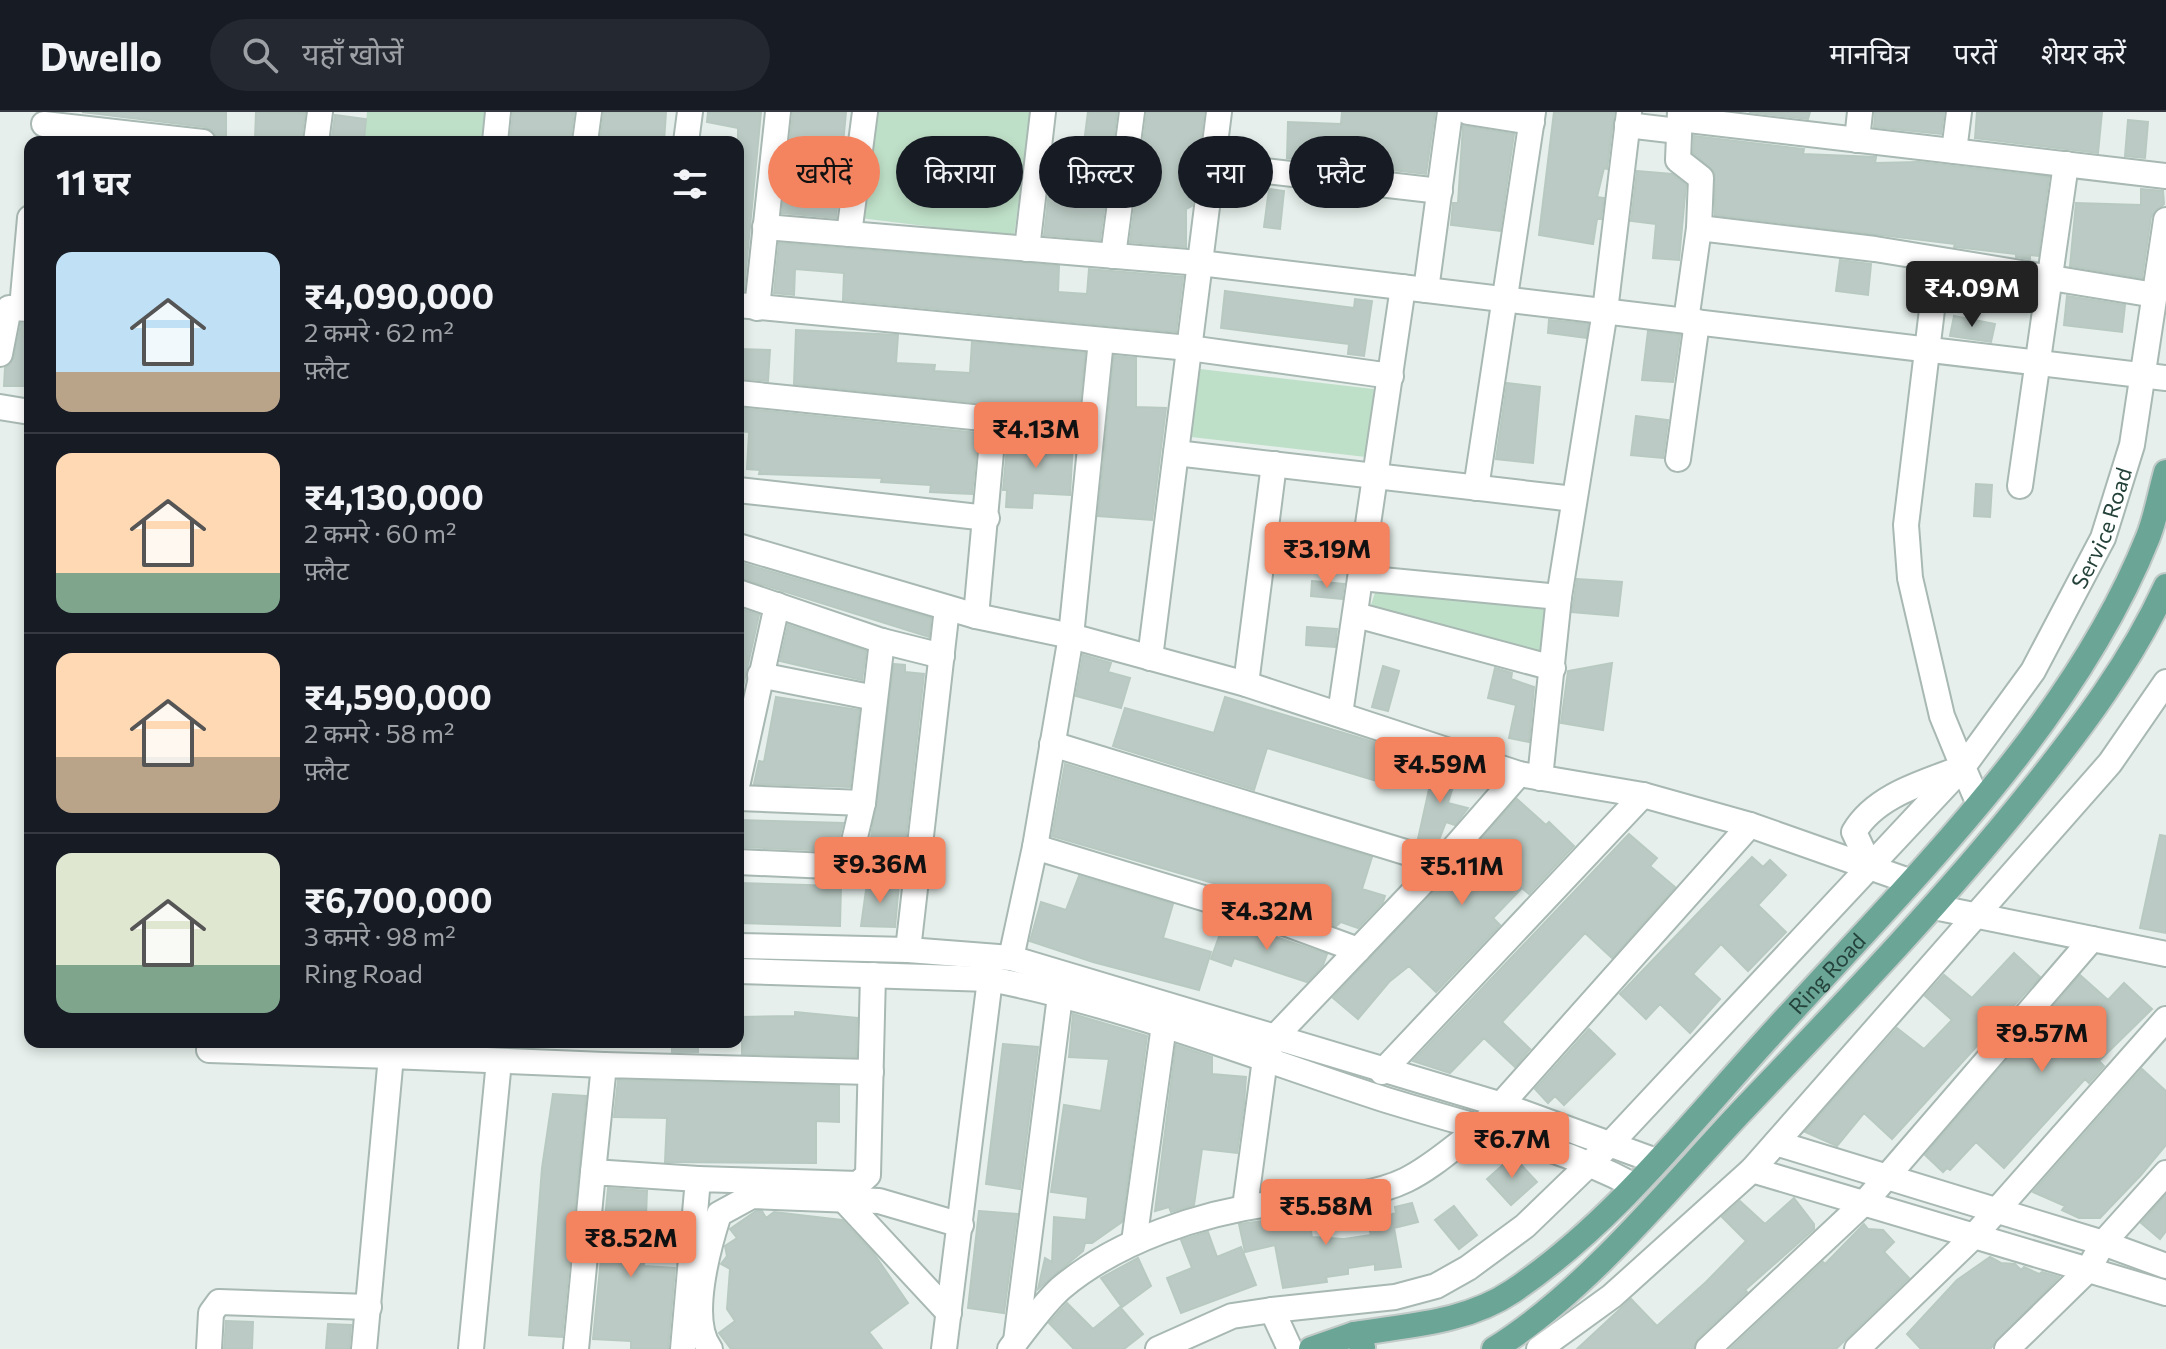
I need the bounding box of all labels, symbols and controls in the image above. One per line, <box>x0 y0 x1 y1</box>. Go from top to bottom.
search box <box>210 19 770 91</box>
text: Dwello <box>40 32 162 79</box>
icon: search <box>238 33 282 77</box>
text: यहाँ खोजें <box>302 34 403 71</box>
text: मानचित्र <box>1830 36 1910 70</box>
text: परतें <box>1954 36 1997 70</box>
text: शेयर करें <box>2041 36 2126 70</box>
chip: खरीदें <box>768 136 880 208</box>
chip: किराया <box>896 136 1023 208</box>
chip: फ़िल्टर <box>1039 136 1162 208</box>
chip: नया <box>1178 136 1273 208</box>
chip: फ़्लैट <box>1289 136 1394 208</box>
text: 11 घर <box>56 160 130 202</box>
icon: filters <box>668 162 712 206</box>
pin: ₹4.09M <box>1907 261 2037 329</box>
text: ₹4.09M <box>1924 271 2020 302</box>
text: ₹4,090,000 <box>304 274 494 316</box>
icon: home <box>120 284 216 380</box>
text: 2 कमरे · 62 m² <box>304 316 454 347</box>
text: फ़्लैट <box>304 353 349 384</box>
pin: ₹4.13M <box>971 402 1101 470</box>
text: ₹4.13M <box>992 412 1080 443</box>
street label: Service Road <box>2065 464 2137 593</box>
text: ₹4,130,000 <box>304 475 484 517</box>
icon: home <box>120 485 216 581</box>
text: 2 कमरे · 60 m² <box>304 517 457 548</box>
pin: ₹3.19M <box>1262 522 1392 590</box>
text: ₹3.19M <box>1283 532 1371 563</box>
text: फ़्लैट <box>304 554 349 585</box>
text: ₹4,590,000 <box>304 675 492 717</box>
icon: home <box>120 685 216 781</box>
text: 2 कमरे · 58 m² <box>304 717 454 748</box>
pin: ₹4.59M <box>1375 737 1505 805</box>
text: ₹4.59M <box>1393 747 1487 778</box>
text: फ़्लैट <box>304 754 349 785</box>
pin: ₹9.36M <box>815 837 945 905</box>
pin: ₹5.11M <box>1397 839 1527 907</box>
text: ₹9.36M <box>833 847 927 878</box>
text: ₹5.11M <box>1420 849 1504 880</box>
text: ₹6,700,000 <box>304 878 493 920</box>
pin: ₹4.32M <box>1202 884 1332 952</box>
icon: home <box>120 885 216 981</box>
text: ₹4.32M <box>1221 894 1313 925</box>
text: 3 कमरे · 98 m² <box>304 920 456 951</box>
street label: Ring Road <box>1783 927 1871 1019</box>
text: Ring Road <box>304 957 423 988</box>
pin: ₹9.57M <box>1977 1006 2107 1074</box>
text: ₹9.57M <box>1995 1016 2089 1047</box>
pin: ₹6.7M <box>1456 1112 1568 1180</box>
text: ₹6.7M <box>1473 1122 1551 1153</box>
pin: ₹5.58M <box>1261 1179 1391 1247</box>
text: ₹5.58M <box>1279 1189 1373 1220</box>
pin: ₹8.52M <box>566 1211 696 1279</box>
text: ₹8.52M <box>584 1221 678 1252</box>

